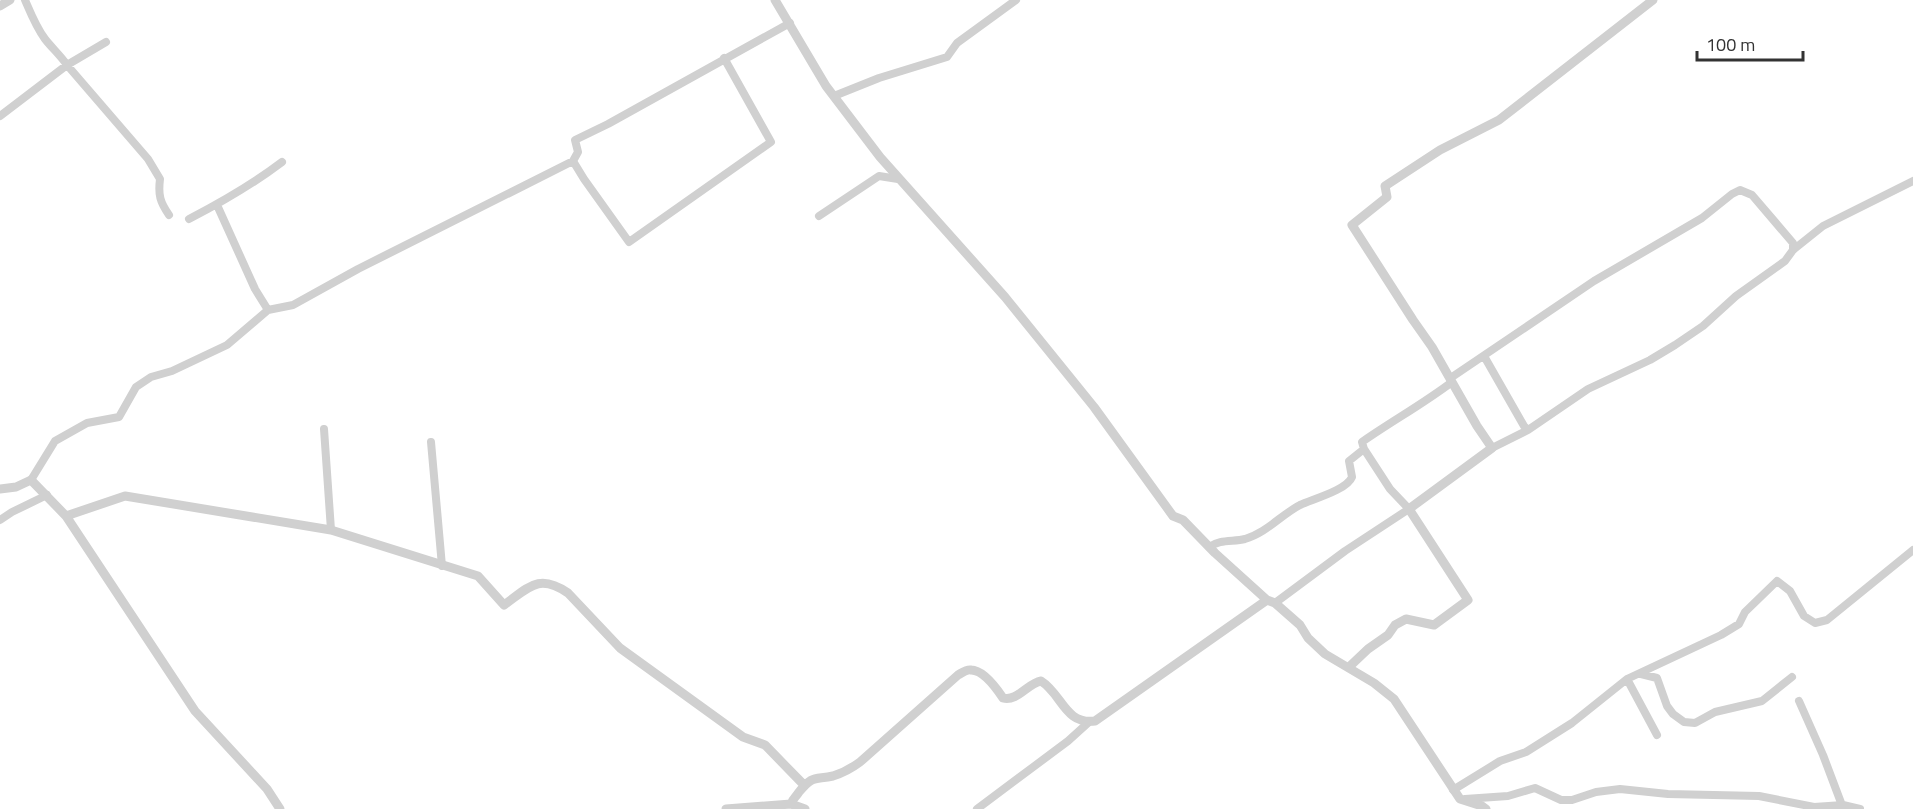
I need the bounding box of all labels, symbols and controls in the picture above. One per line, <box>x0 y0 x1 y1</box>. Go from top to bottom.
scale bar <box>1697 24 1804 62</box>
text: 100 m <box>1706 31 1755 58</box>

